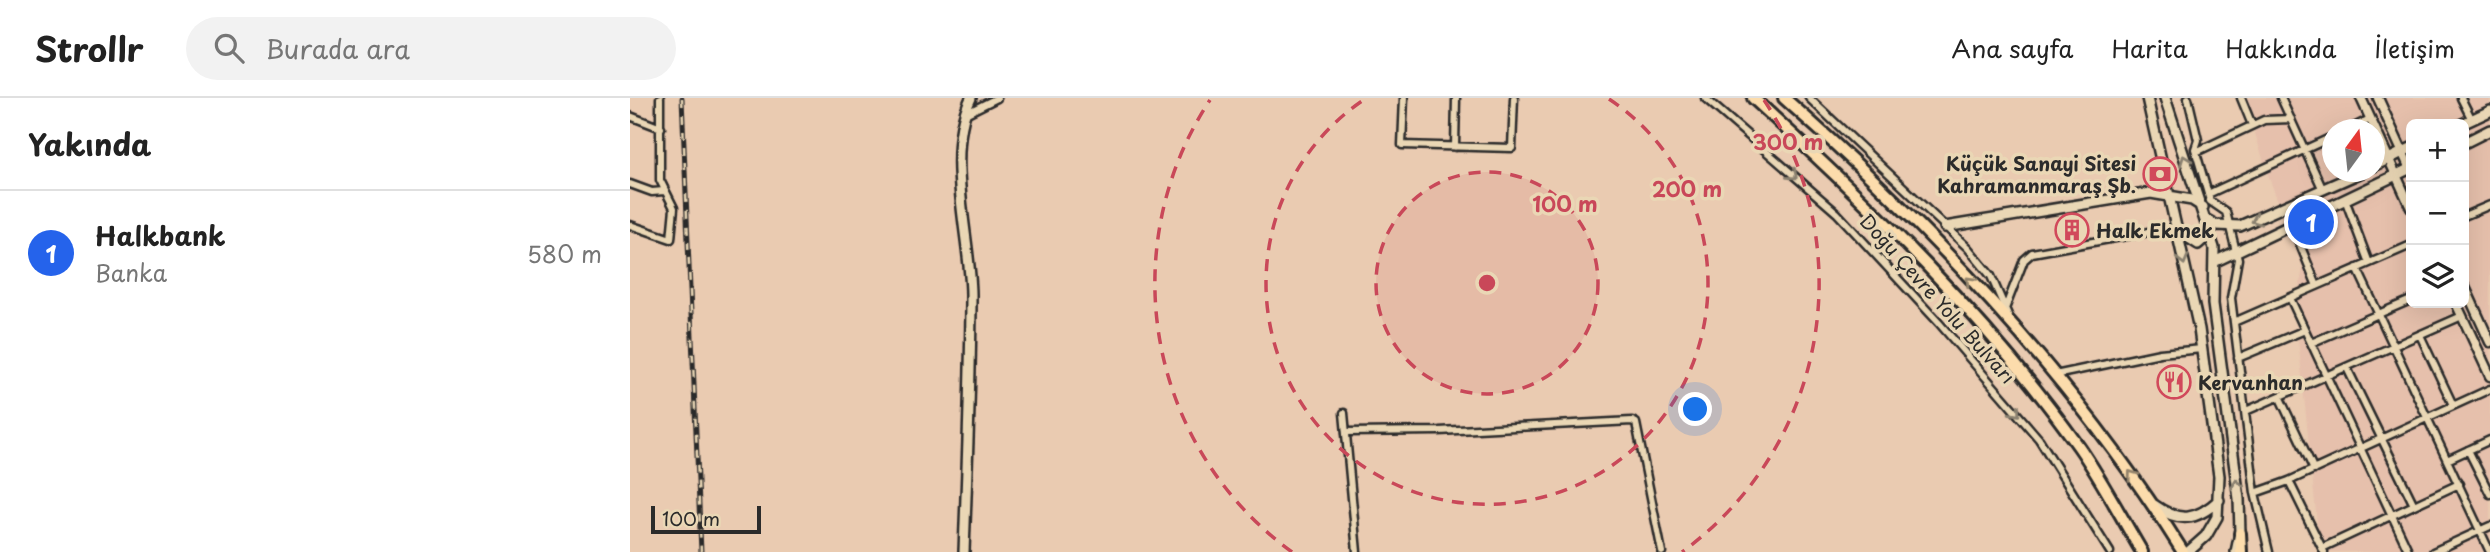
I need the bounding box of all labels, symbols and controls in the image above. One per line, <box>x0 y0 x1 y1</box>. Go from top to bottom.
search box <box>186 17 676 80</box>
text: Strollr <box>35 23 144 73</box>
icon: search <box>210 29 248 67</box>
text: Burada ara <box>266 29 410 68</box>
text: Ana sayfa <box>1952 30 2073 66</box>
text: Harita <box>2111 30 2188 66</box>
text: Hakkında <box>2226 30 2336 66</box>
text: İletişim <box>2374 30 2455 66</box>
north arrow <box>2322 119 2385 182</box>
map controls <box>2406 119 2469 308</box>
button: + <box>2406 119 2469 182</box>
text: Yakında <box>28 121 151 166</box>
text: 300 m <box>1753 125 1823 157</box>
place label: Küçük Sanayi Sitesi Kahramanmaraş Şb. <box>1937 149 2136 199</box>
one-way arrow <box>2179 154 2193 166</box>
bank icon: Küçük Sanayi Sitesi Kahramanmaraş Şb. <box>2141 155 2179 193</box>
one-way arrow <box>1785 167 1798 179</box>
text: 200 m <box>1652 172 1722 204</box>
button: − <box>2406 182 2469 245</box>
text: 100 m <box>1532 187 1598 219</box>
pin: 1 <box>2288 196 2334 248</box>
street label: Doğu Çevre Yolu Bulvarı <box>1854 207 2022 389</box>
building icon: Halk Ekmek <box>2053 211 2091 249</box>
one-way arrow <box>2250 212 2263 226</box>
text: Halkbank <box>95 216 226 255</box>
place label: Halk Ekmek <box>2096 216 2214 244</box>
text: 1 <box>46 236 57 271</box>
text: 580 m <box>527 236 602 271</box>
button: layers <box>2406 245 2469 308</box>
one-way arrow <box>2175 254 2189 266</box>
text: Banka <box>95 255 167 290</box>
centre of rings <box>1475 271 1499 295</box>
one-way arrow <box>1966 276 1978 289</box>
restaurant icon: Kervanhan <box>2155 363 2193 401</box>
place label: Kervanhan <box>2198 368 2303 396</box>
your location <box>1678 392 1712 426</box>
one-way arrow <box>2008 404 2020 417</box>
one-way arrow <box>2127 470 2140 483</box>
one-way arrow <box>2229 479 2244 490</box>
scale bar <box>651 503 761 535</box>
text: 100 m <box>662 504 720 532</box>

